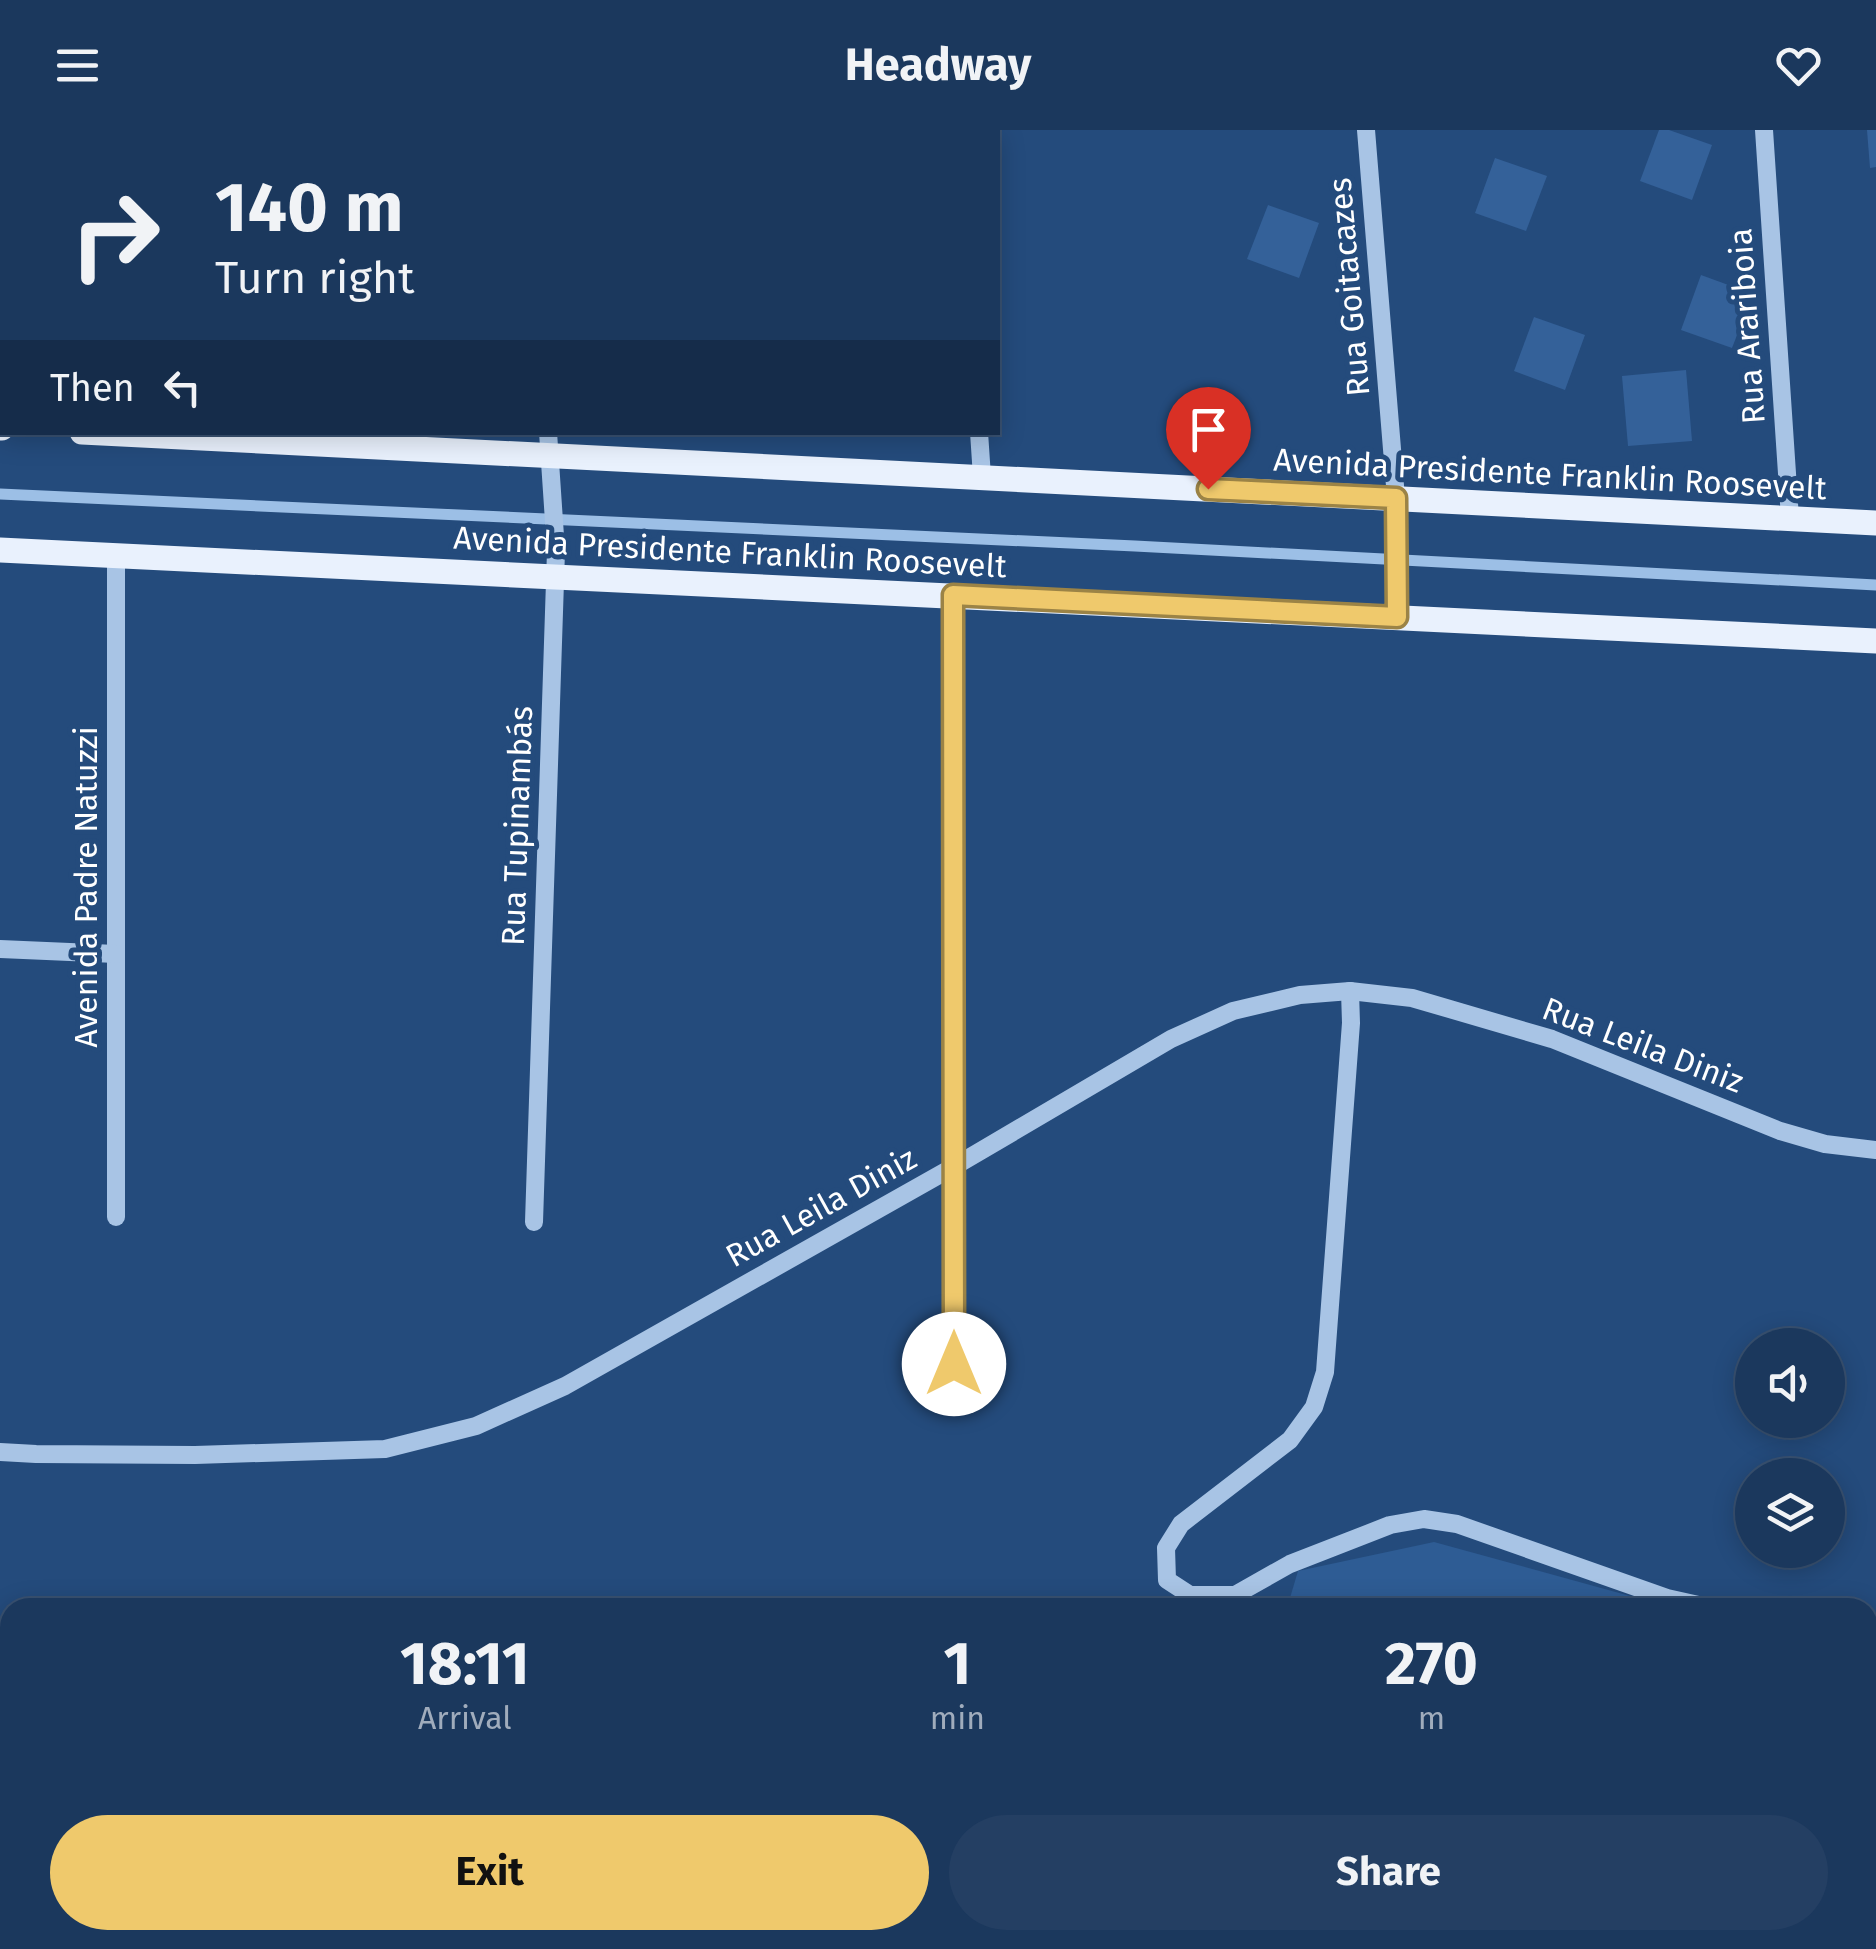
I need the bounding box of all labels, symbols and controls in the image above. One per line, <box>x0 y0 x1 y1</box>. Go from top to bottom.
icon: menu <box>50 38 105 93</box>
text: Headway <box>845 38 1031 92</box>
icon: heart <box>1771 38 1826 93</box>
text: 140 m <box>215 166 404 250</box>
icon: right <box>50 170 180 300</box>
street label: Rua Goitacazes <box>1321 176 1377 398</box>
street label: Rua Arariboia <box>1721 227 1773 425</box>
text: Turn right <box>215 251 414 305</box>
icon: left <box>155 360 210 415</box>
text: Then <box>50 365 135 411</box>
pin <box>1166 387 1251 490</box>
icon: arrive <box>1181 402 1236 457</box>
street label: Avenida Presidente Franklin Roosevelt <box>1273 441 1828 507</box>
street label: Avenida Presidente Franklin Roosevelt <box>453 519 1008 585</box>
street label: Rua Tupinambás <box>494 705 540 947</box>
street label: Avenida Padre Natuzzi <box>67 726 105 1048</box>
street label: Rua Leila Diniz <box>1537 989 1749 1101</box>
street label: Rua Leila Diniz <box>719 1139 923 1275</box>
position arrow <box>902 1312 1006 1416</box>
map controls <box>1735 1328 1845 1568</box>
button: sound <box>1735 1328 1845 1438</box>
button: layers <box>1735 1458 1845 1568</box>
text: 18:11 <box>400 1628 530 1700</box>
text: 1 <box>943 1628 971 1700</box>
text: 270 <box>1385 1628 1478 1700</box>
text: Arrival <box>418 1699 512 1737</box>
text: min <box>930 1699 985 1737</box>
text: m <box>1418 1699 1445 1737</box>
button: Exit <box>50 1815 929 1930</box>
button: Share <box>949 1815 1828 1930</box>

